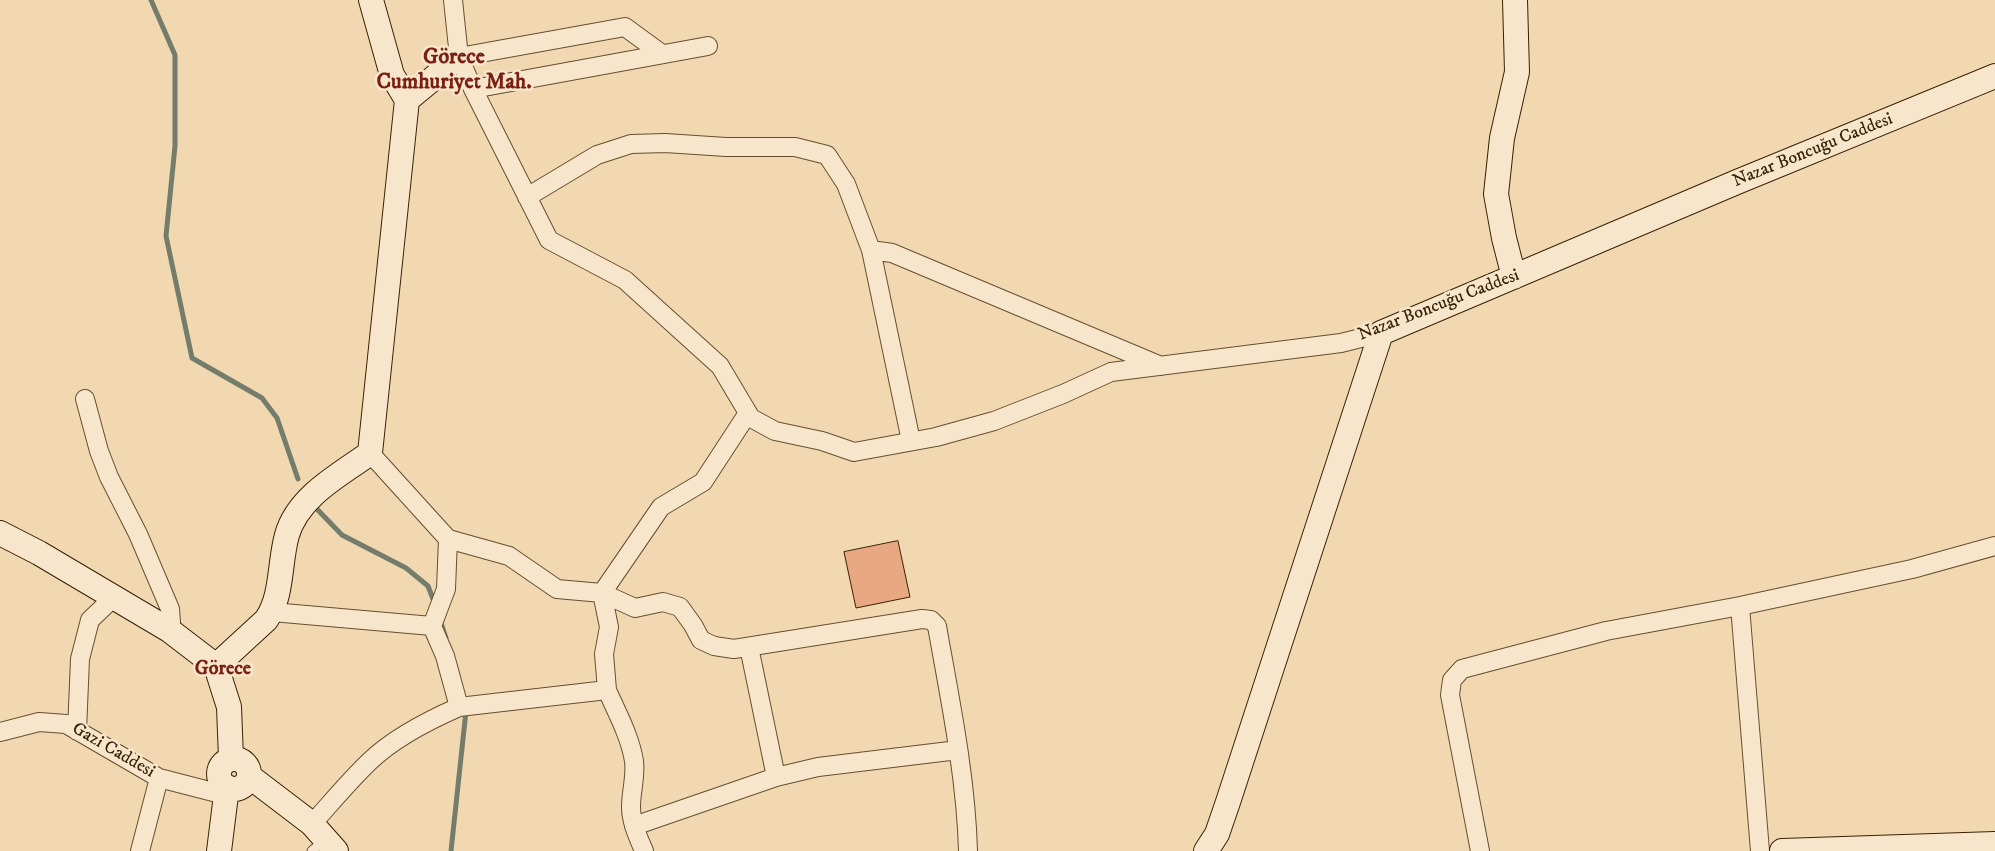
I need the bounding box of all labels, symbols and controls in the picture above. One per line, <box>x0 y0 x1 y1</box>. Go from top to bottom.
district label: Görece Cumhuriyet Mah. <box>376 45 532 96</box>
street label: Nazar Boncuğu Caddesi <box>1730 109 1896 193</box>
street label: Nazar Boncuğu Caddesi <box>1355 265 1523 347</box>
district label: Görece <box>195 658 251 682</box>
street label: Gazi Caddesi <box>68 719 158 783</box>

